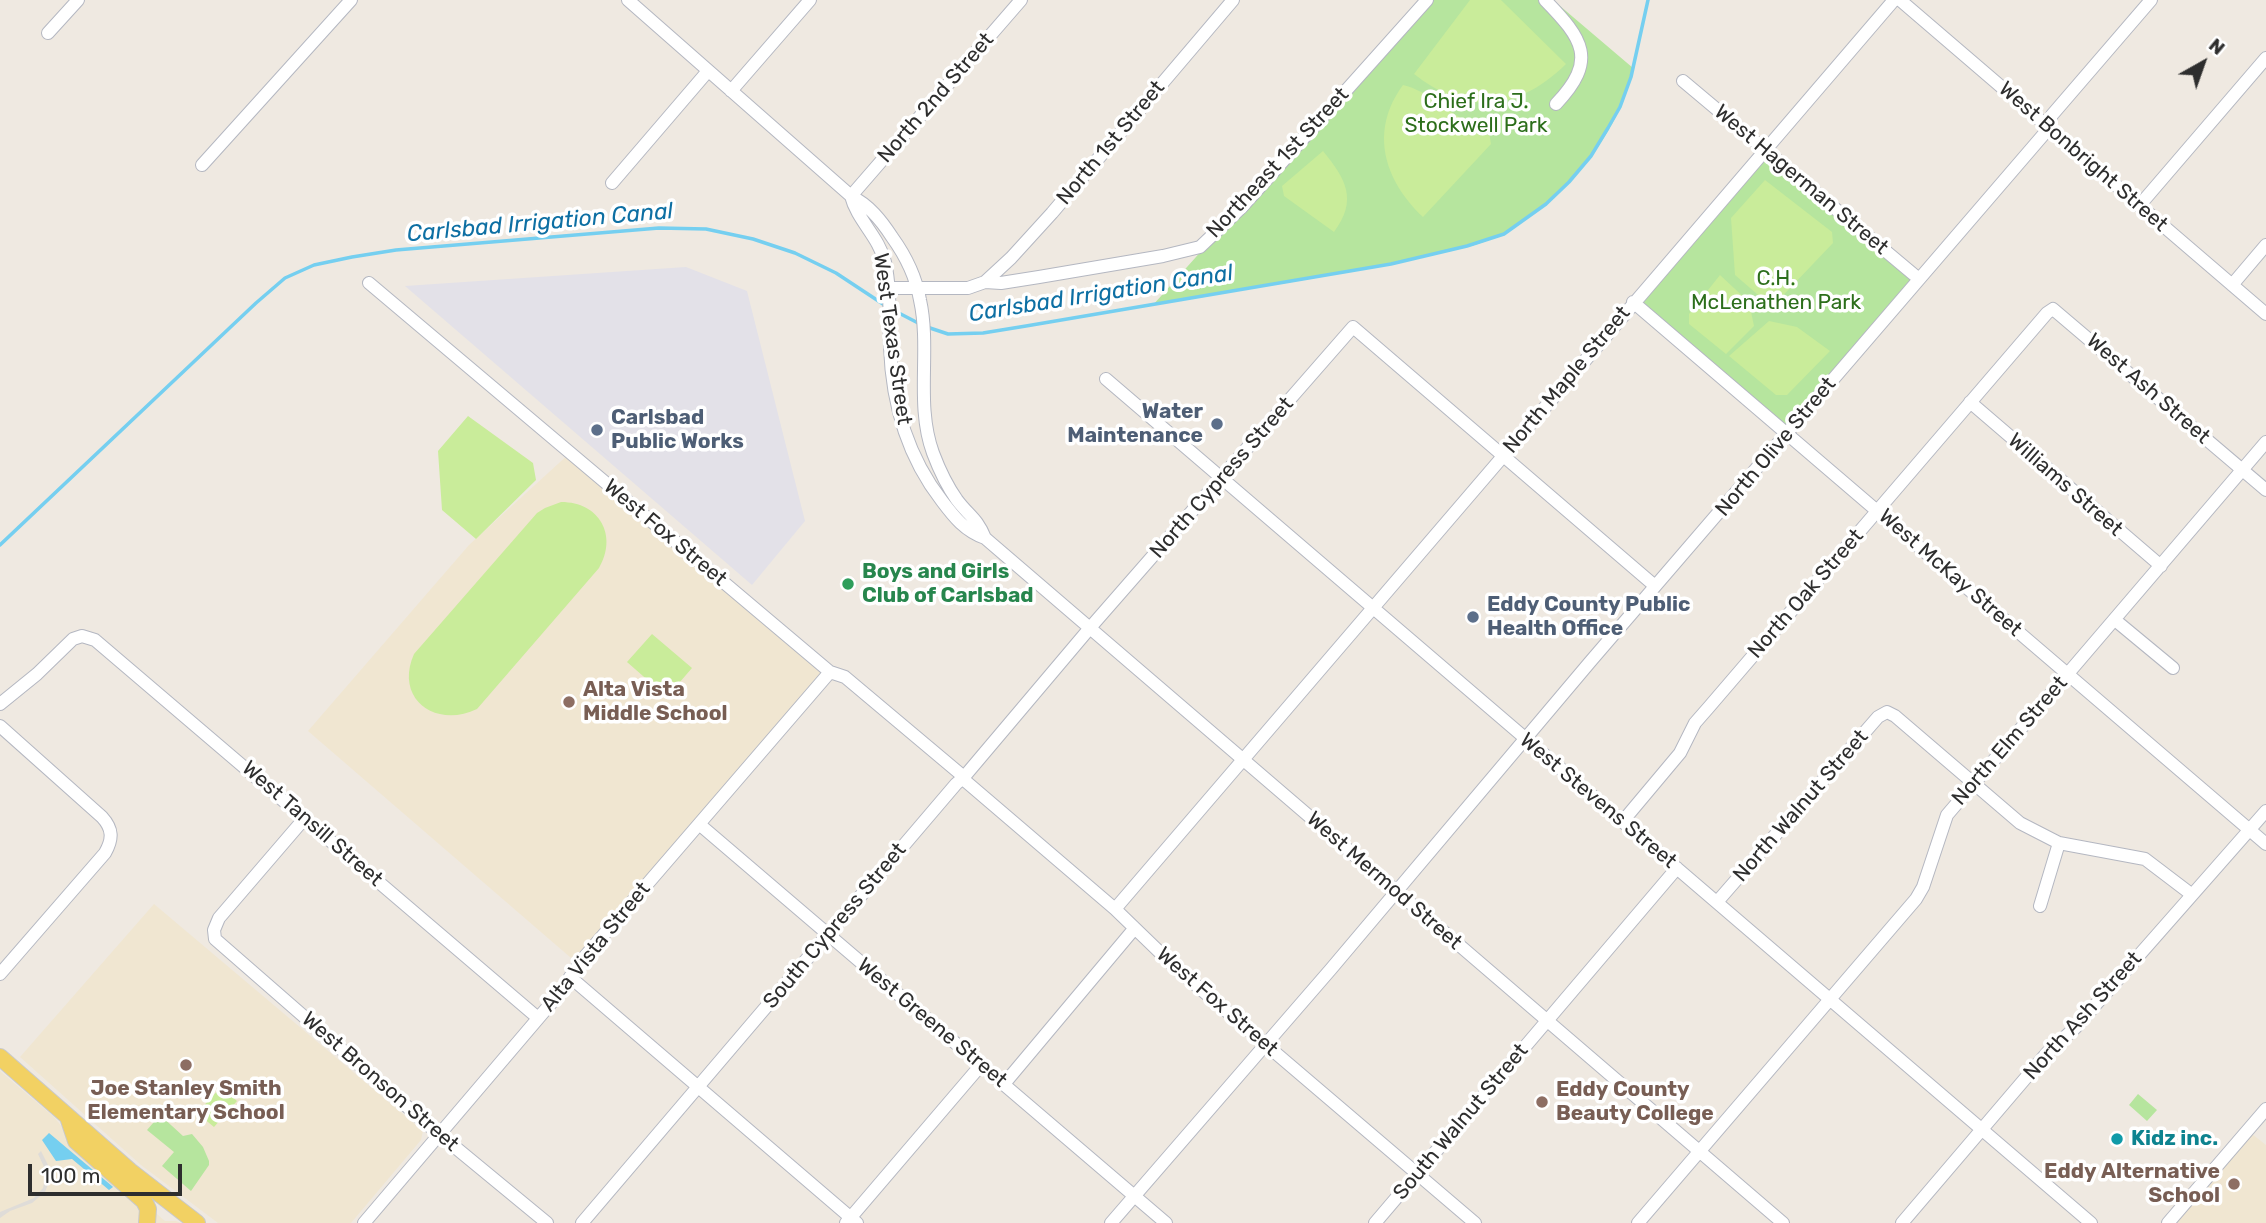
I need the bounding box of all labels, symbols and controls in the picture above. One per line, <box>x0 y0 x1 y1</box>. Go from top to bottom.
street label: North 2nd Street <box>873 28 999 168</box>
north arrow <box>2168 28 2238 98</box>
text: N <box>2204 33 2229 60</box>
street label: North 1st Street <box>1052 76 1170 210</box>
street label: West Bonbright Street <box>1993 77 2173 237</box>
street label: Northeast 1st Street <box>1202 82 1354 244</box>
park label: Chief Ira J. Stockwell Park <box>1404 89 1548 139</box>
street label: West Hagerman Street <box>1709 100 1893 260</box>
water label: Carlsbad Irrigation Canal <box>406 198 674 248</box>
street label: West Texas Street <box>867 251 917 427</box>
water label: Carlsbad Irrigation Canal <box>967 259 1235 329</box>
park label: C.H. McLenathen Park <box>1691 266 1861 316</box>
street label: North Maple Street <box>1498 301 1636 459</box>
street label: West Ash Street <box>2081 328 2215 450</box>
street label: North Olive Street <box>1710 372 1842 522</box>
street label: North Cypress Street <box>1145 392 1299 564</box>
place label: Water Maintenance <box>1067 399 1203 449</box>
place label: Carlsbad Public Works <box>611 405 744 455</box>
marker: Water Maintenance <box>1209 416 1225 432</box>
marker: Carlsbad Public Works <box>589 422 605 438</box>
street label: Williams Street <box>2002 428 2128 542</box>
street label: West Fox Street <box>598 474 732 592</box>
street label: West McKay Street <box>1873 504 2027 642</box>
street label: North Oak Street <box>1743 524 1869 664</box>
place label: Boys and Girls Club of Carlsbad <box>862 559 1034 609</box>
marker: Boys and Girls Club of Carlsbad <box>840 576 856 592</box>
place label: Eddy County Public Health Office <box>1487 592 1690 642</box>
marker: Eddy County Public Health Office <box>1465 609 1481 625</box>
street label: North Elm Street <box>1947 671 2073 811</box>
place label: Alta Vista Middle School <box>583 677 727 727</box>
marker: Alta Vista Middle School <box>561 694 577 710</box>
street label: North Walnut Street <box>1728 725 1874 887</box>
street label: West Stevens Street <box>1514 728 1682 874</box>
street label: West Tansill Street <box>236 756 388 892</box>
street label: West Mermod Street <box>1301 807 1467 955</box>
street label: South Cypress Street <box>758 838 912 1014</box>
street label: Alta Vista Street <box>536 877 656 1017</box>
street label: West Fox Street <box>1151 942 1283 1062</box>
street label: North Ash Street <box>2019 947 2147 1085</box>
street label: West Greene Street <box>852 953 1012 1093</box>
street label: West Bronson Street <box>296 1007 464 1157</box>
street label: South Walnut Street <box>1388 1039 1534 1205</box>
marker: Joe Stanley Smith Elementary School <box>178 1057 194 1073</box>
place label: Joe Stanley Smith Elementary School <box>87 1076 285 1126</box>
place label: Eddy County Beauty College <box>1556 1077 1714 1127</box>
marker: Eddy County Beauty College <box>1534 1094 1550 1110</box>
place label: Kidz inc. <box>2131 1126 2218 1152</box>
marker: Kidz inc. <box>2109 1131 2125 1147</box>
scale bar <box>32 1150 186 1194</box>
place label: Eddy Alternative School <box>2044 1159 2220 1209</box>
text: 100 m <box>41 1163 100 1188</box>
marker: Eddy Alternative School <box>2226 1176 2242 1192</box>

